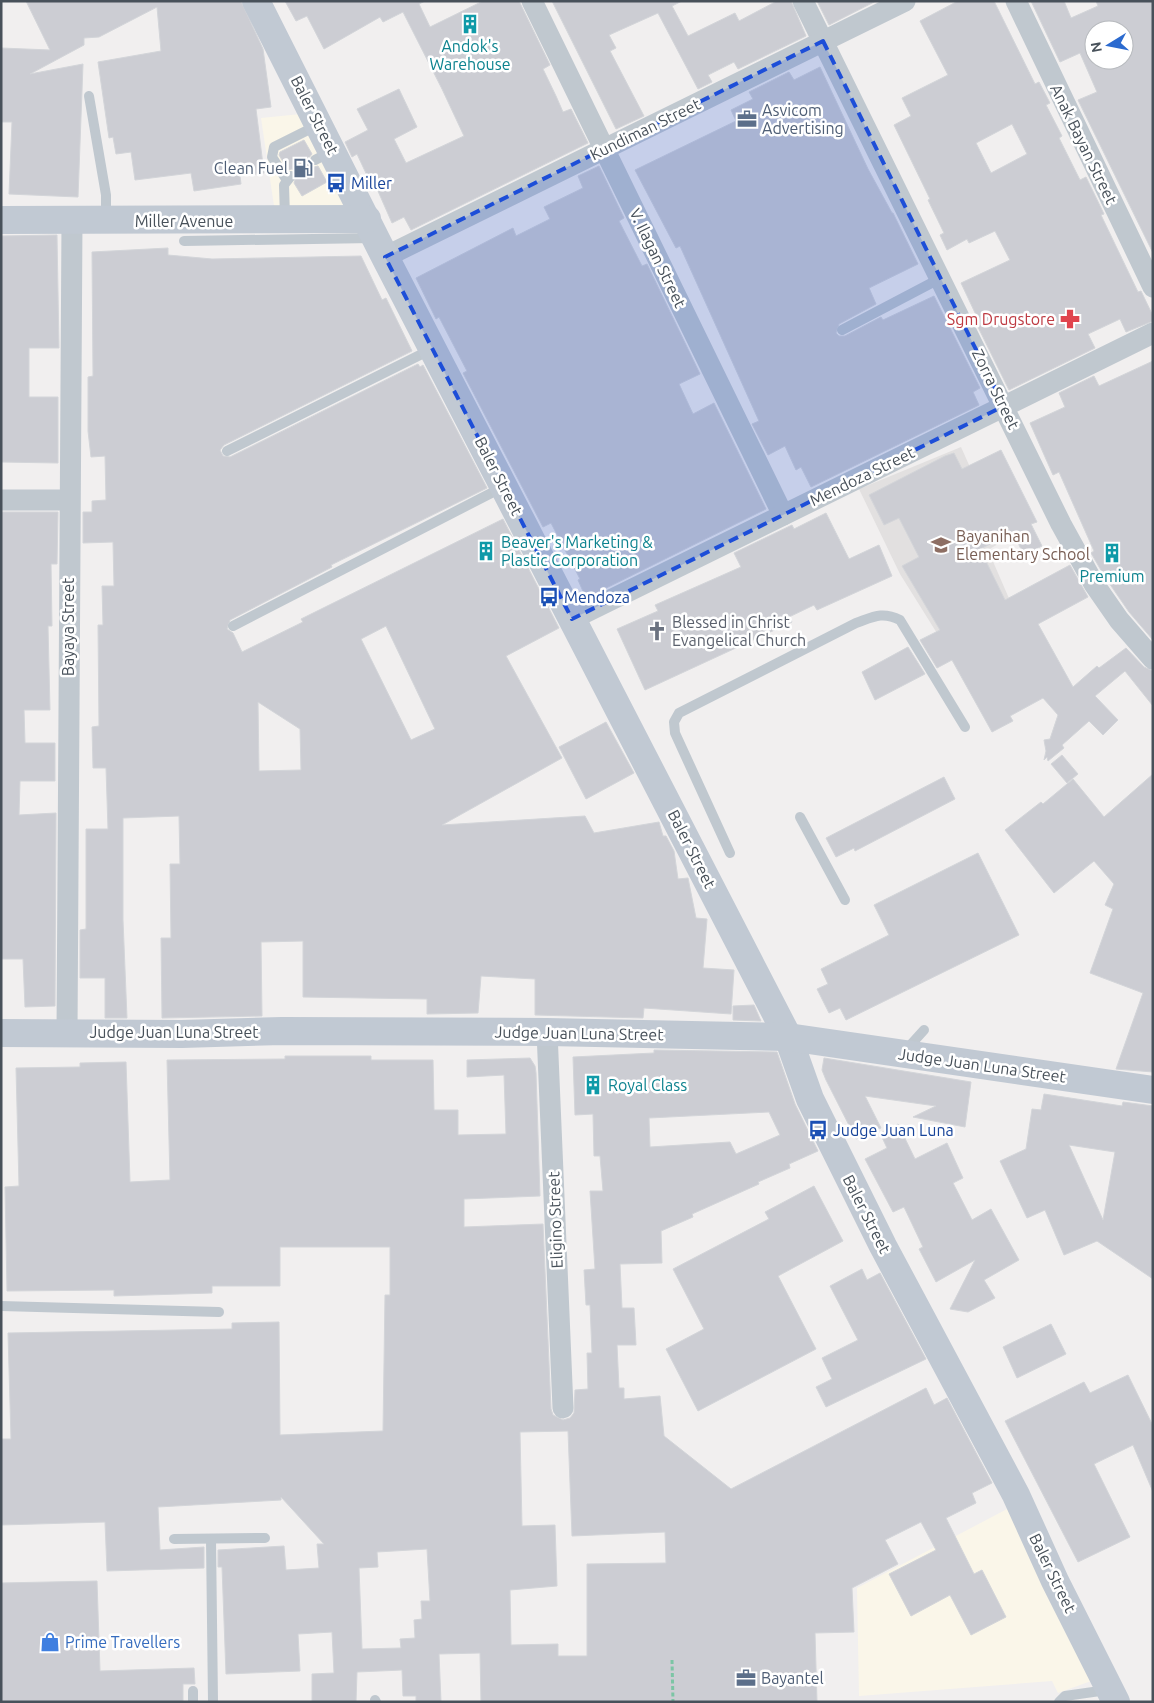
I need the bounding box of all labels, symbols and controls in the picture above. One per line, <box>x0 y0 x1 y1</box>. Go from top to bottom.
building icon: Andok's Warehouse <box>459 13 481 35</box>
north arrow <box>1084 20 1134 70</box>
place label: Andok's Warehouse <box>430 37 511 73</box>
text: N <box>1087 41 1105 54</box>
street label: Baler Street <box>288 73 343 158</box>
street label: Anak Bayan Street <box>1047 81 1121 208</box>
street label: Kundiman Street <box>587 94 704 164</box>
place label: Asvicom Advertising <box>762 101 844 137</box>
office icon: Asvicom Advertising <box>736 108 758 130</box>
fuel station icon: Clean Fuel <box>292 157 314 179</box>
place label: Clean Fuel <box>214 159 288 177</box>
bus stop icon: Miller <box>325 172 347 194</box>
place label: Miller <box>351 174 392 192</box>
street label: V. Ilagan Street <box>626 205 690 311</box>
street label: Miller Avenue <box>135 212 233 230</box>
pharmacy icon: Sgm Drugstore <box>1059 308 1081 330</box>
place label: Sgm Drugstore <box>947 310 1055 328</box>
street label: Zorra Street <box>969 346 1023 433</box>
street label: Baler Street <box>472 434 527 519</box>
street label: Mendoza Street <box>807 443 918 509</box>
place label: Bayanihan Elementary School <box>956 527 1090 563</box>
place label: Beaver's Marketing & Plastic Corporation <box>501 533 653 569</box>
school or university icon: Bayanihan Elementary School <box>930 534 952 556</box>
building icon: Beaver's Marketing & Plastic Corporation <box>475 540 497 562</box>
building icon: Premium <box>1101 542 1123 564</box>
place label: Premium <box>1079 567 1145 585</box>
street label: Bayaya Street <box>59 577 77 676</box>
bus stop icon: Mendoza <box>538 586 560 608</box>
place label: Mendoza <box>564 588 630 606</box>
place label: Blessed in Christ Evangelical Church <box>672 613 806 649</box>
church icon: Blessed in Christ Evangelical Church <box>646 620 668 642</box>
street label: Baler Street <box>665 807 720 892</box>
street label: Judge Juan Luna Street <box>89 1023 259 1041</box>
street label: Judge Juan Luna Street <box>494 1023 664 1043</box>
street label: Judge Juan Luna Street <box>897 1044 1068 1086</box>
building icon: Royal Class <box>582 1074 604 1096</box>
place label: Royal Class <box>608 1076 687 1094</box>
bus stop icon: Judge Juan Luna <box>807 1119 829 1141</box>
place label: Judge Juan Luna <box>833 1121 954 1139</box>
street label: Eligino Street <box>544 1171 566 1269</box>
street label: Baler Street <box>840 1172 895 1257</box>
street label: Baler Street <box>1026 1530 1080 1616</box>
shop icon: Prime Travellers <box>39 1631 61 1653</box>
place label: Prime Travellers <box>65 1633 180 1651</box>
office icon: Bayantel <box>735 1667 757 1689</box>
place label: Bayantel <box>761 1669 824 1687</box>

